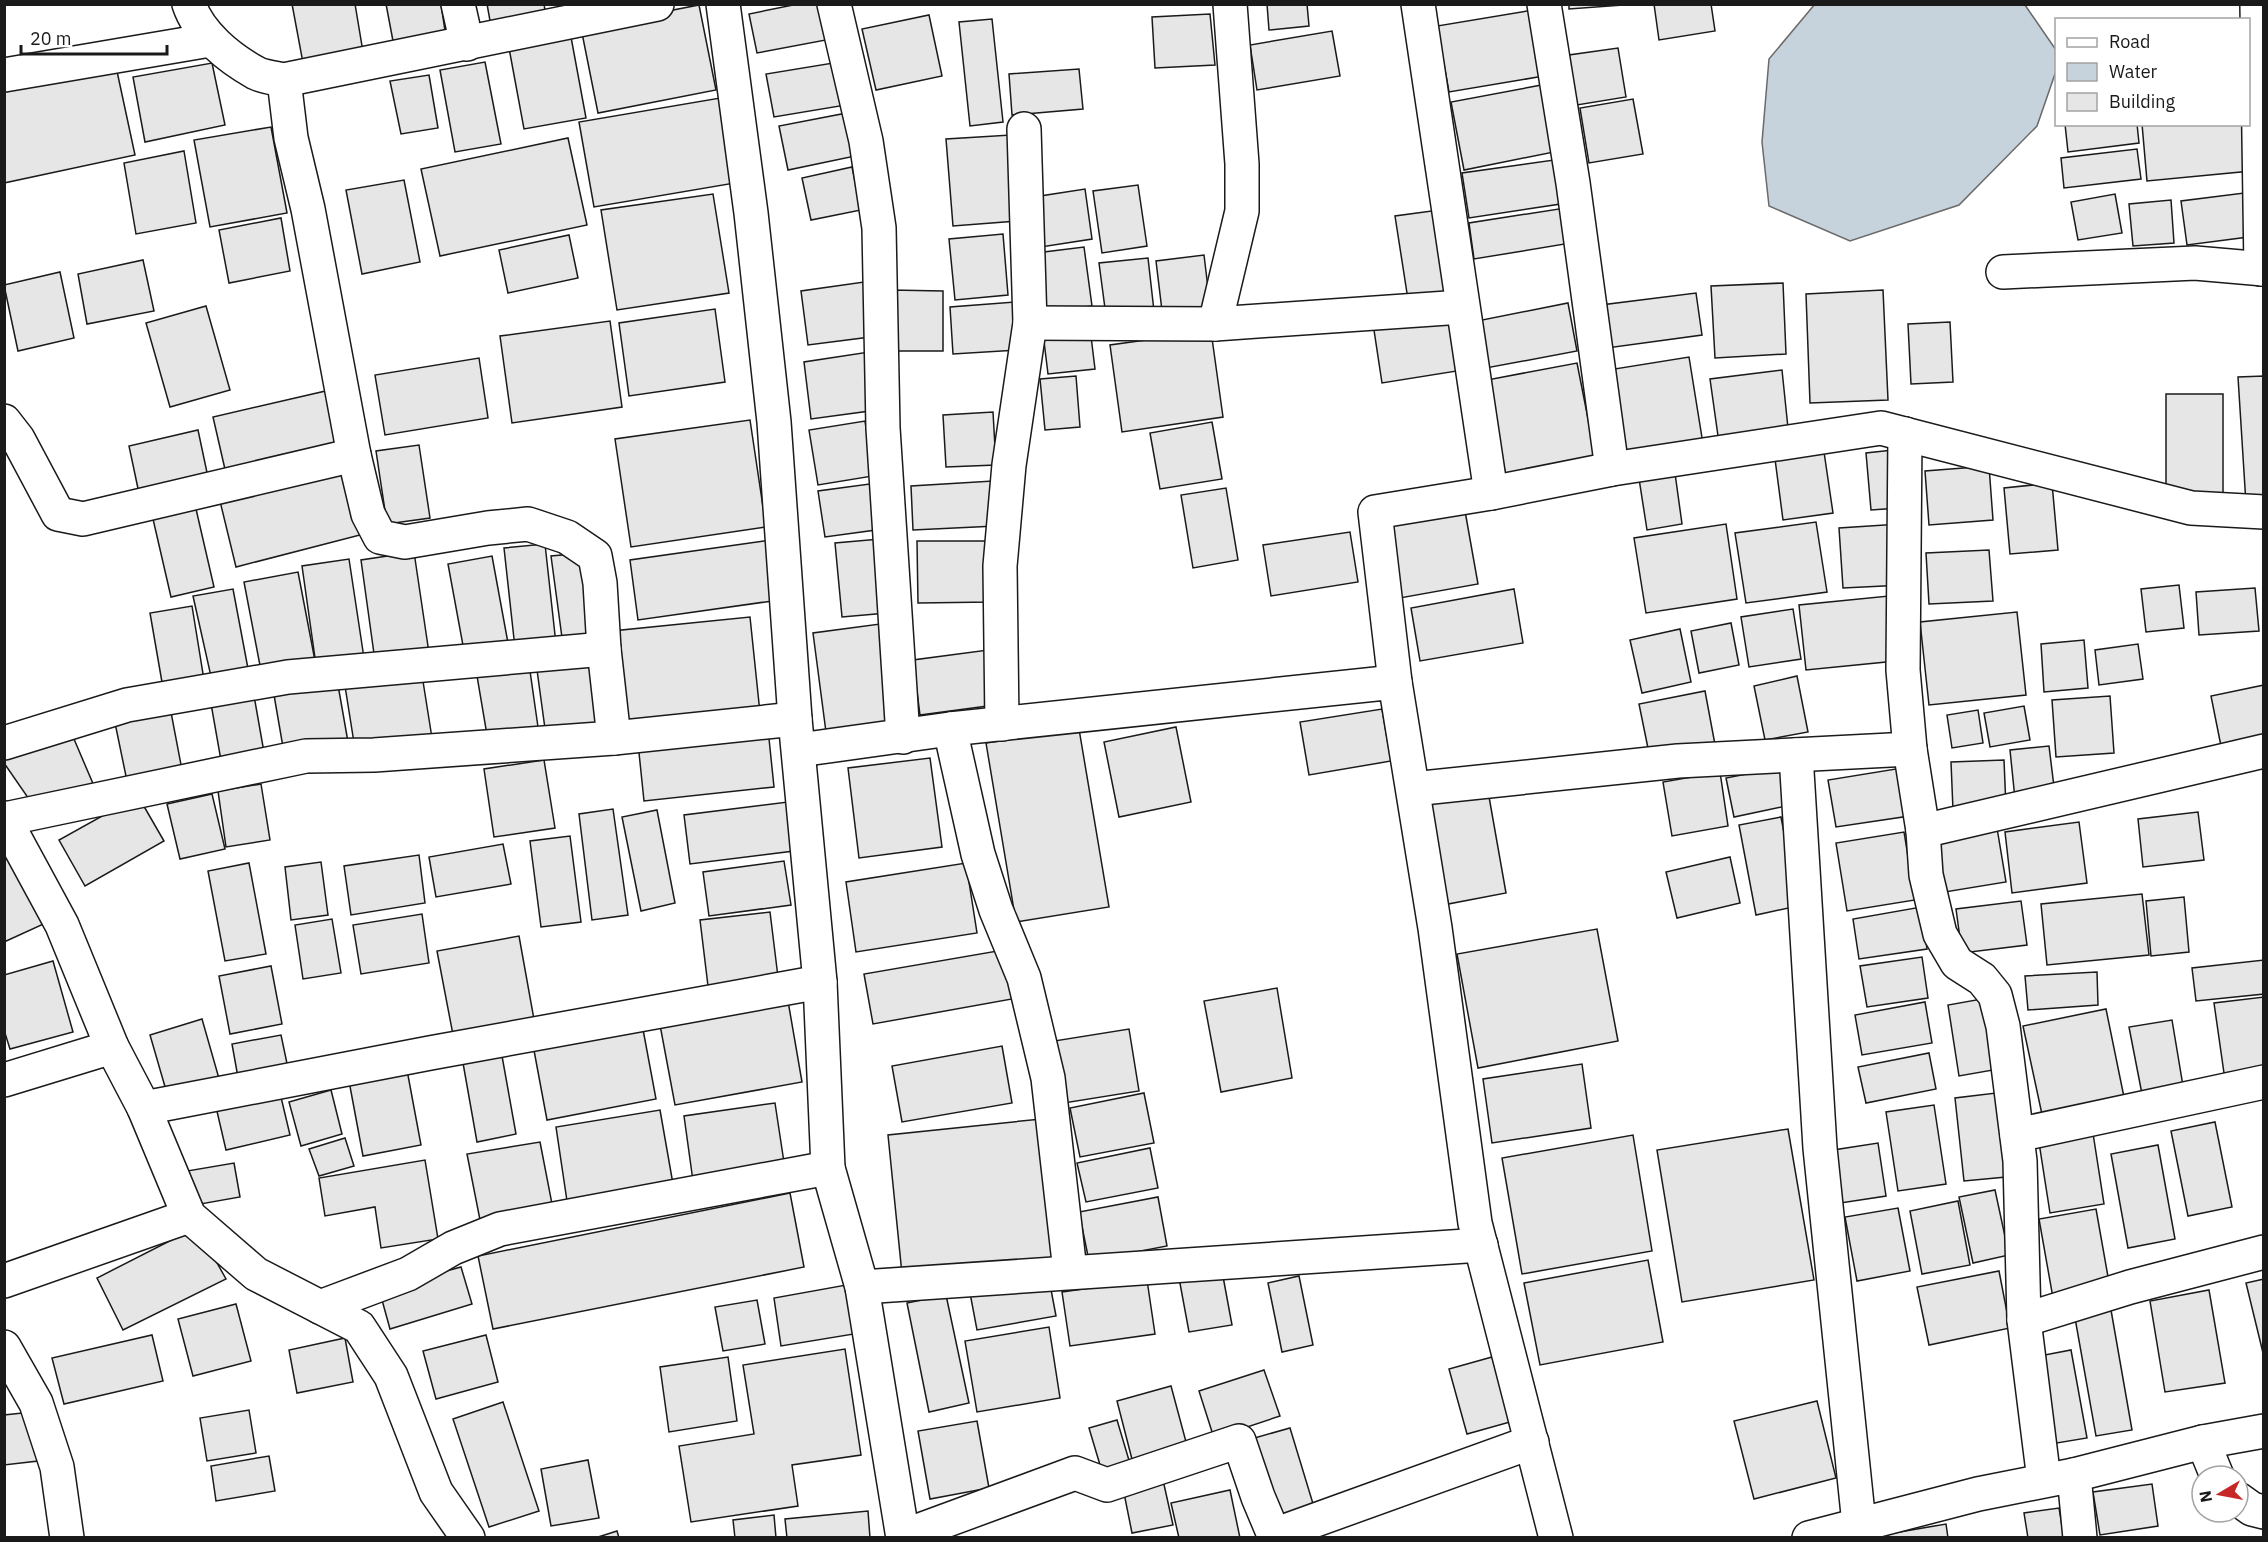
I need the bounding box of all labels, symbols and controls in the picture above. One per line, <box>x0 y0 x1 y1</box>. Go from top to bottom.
scale bar <box>21 18 166 56</box>
legend <box>2055 18 2250 126</box>
text: 20 m <box>30 27 72 50</box>
text: Road <box>2109 30 2150 53</box>
text: Water <box>2109 60 2158 83</box>
text: Building <box>2109 90 2176 113</box>
north arrow <box>2190 1464 2250 1524</box>
text: N <box>2194 1489 2216 1504</box>

